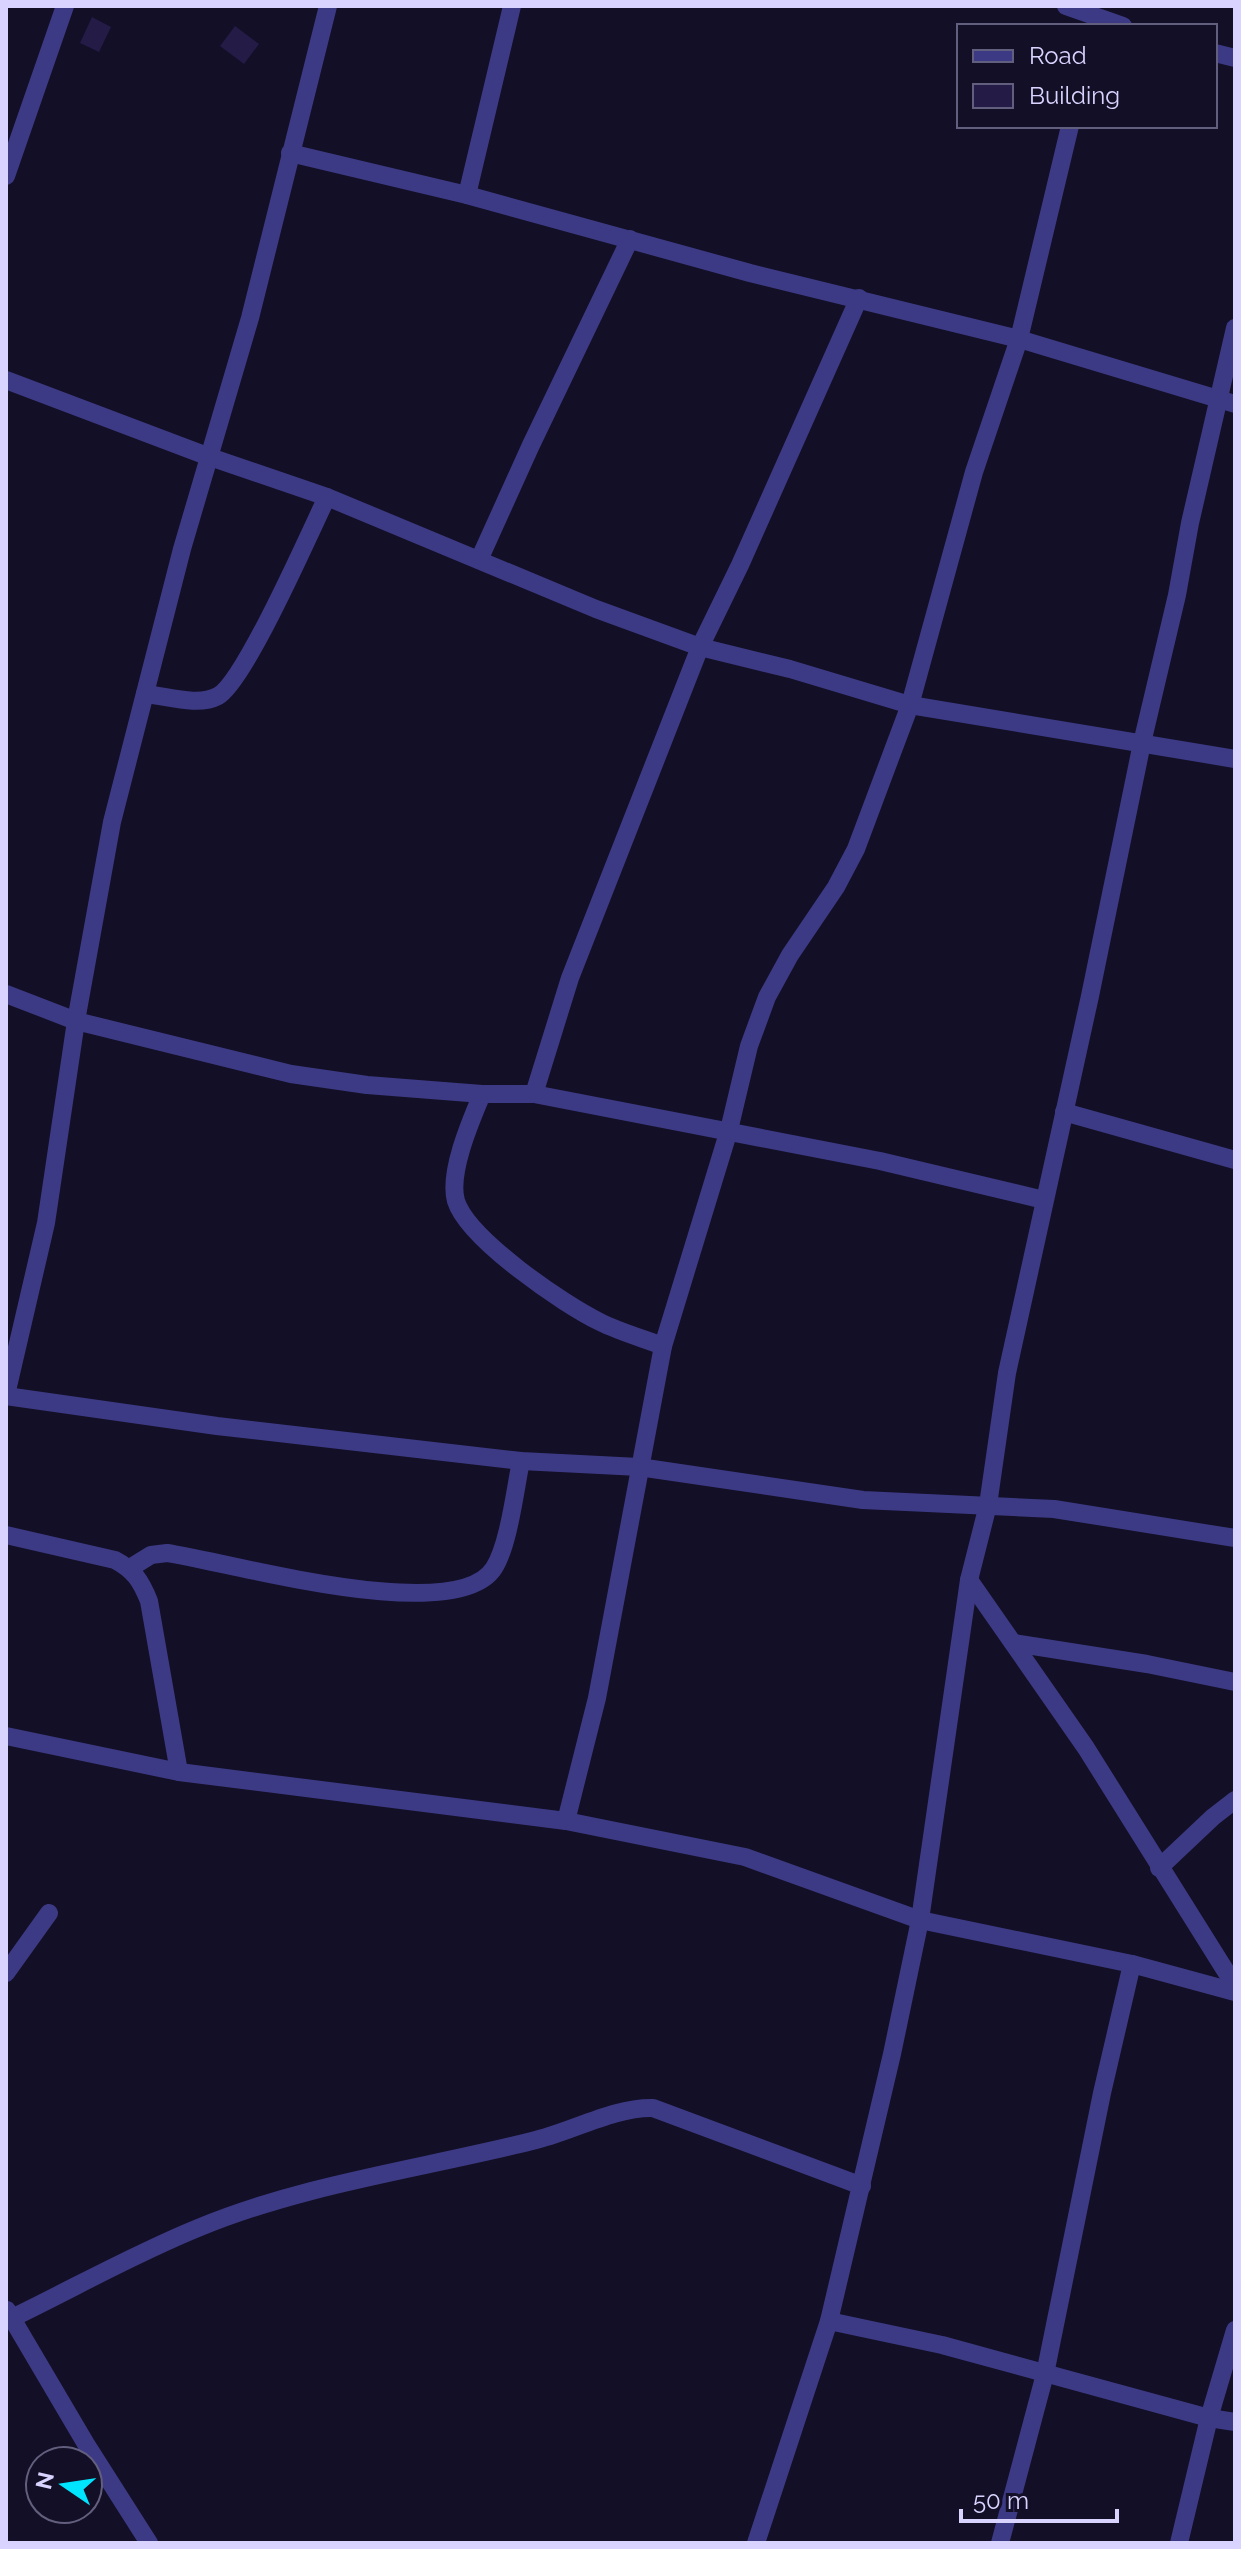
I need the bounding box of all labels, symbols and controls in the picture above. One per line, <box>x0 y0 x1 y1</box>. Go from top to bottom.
legend <box>957 24 1217 128</box>
text: Road <box>1029 41 1087 70</box>
text: Building <box>1029 81 1120 110</box>
north arrow <box>24 2445 104 2525</box>
text: N <box>30 2469 59 2492</box>
scale bar <box>961 2473 1117 2523</box>
text: 50 m <box>973 2486 1029 2515</box>

